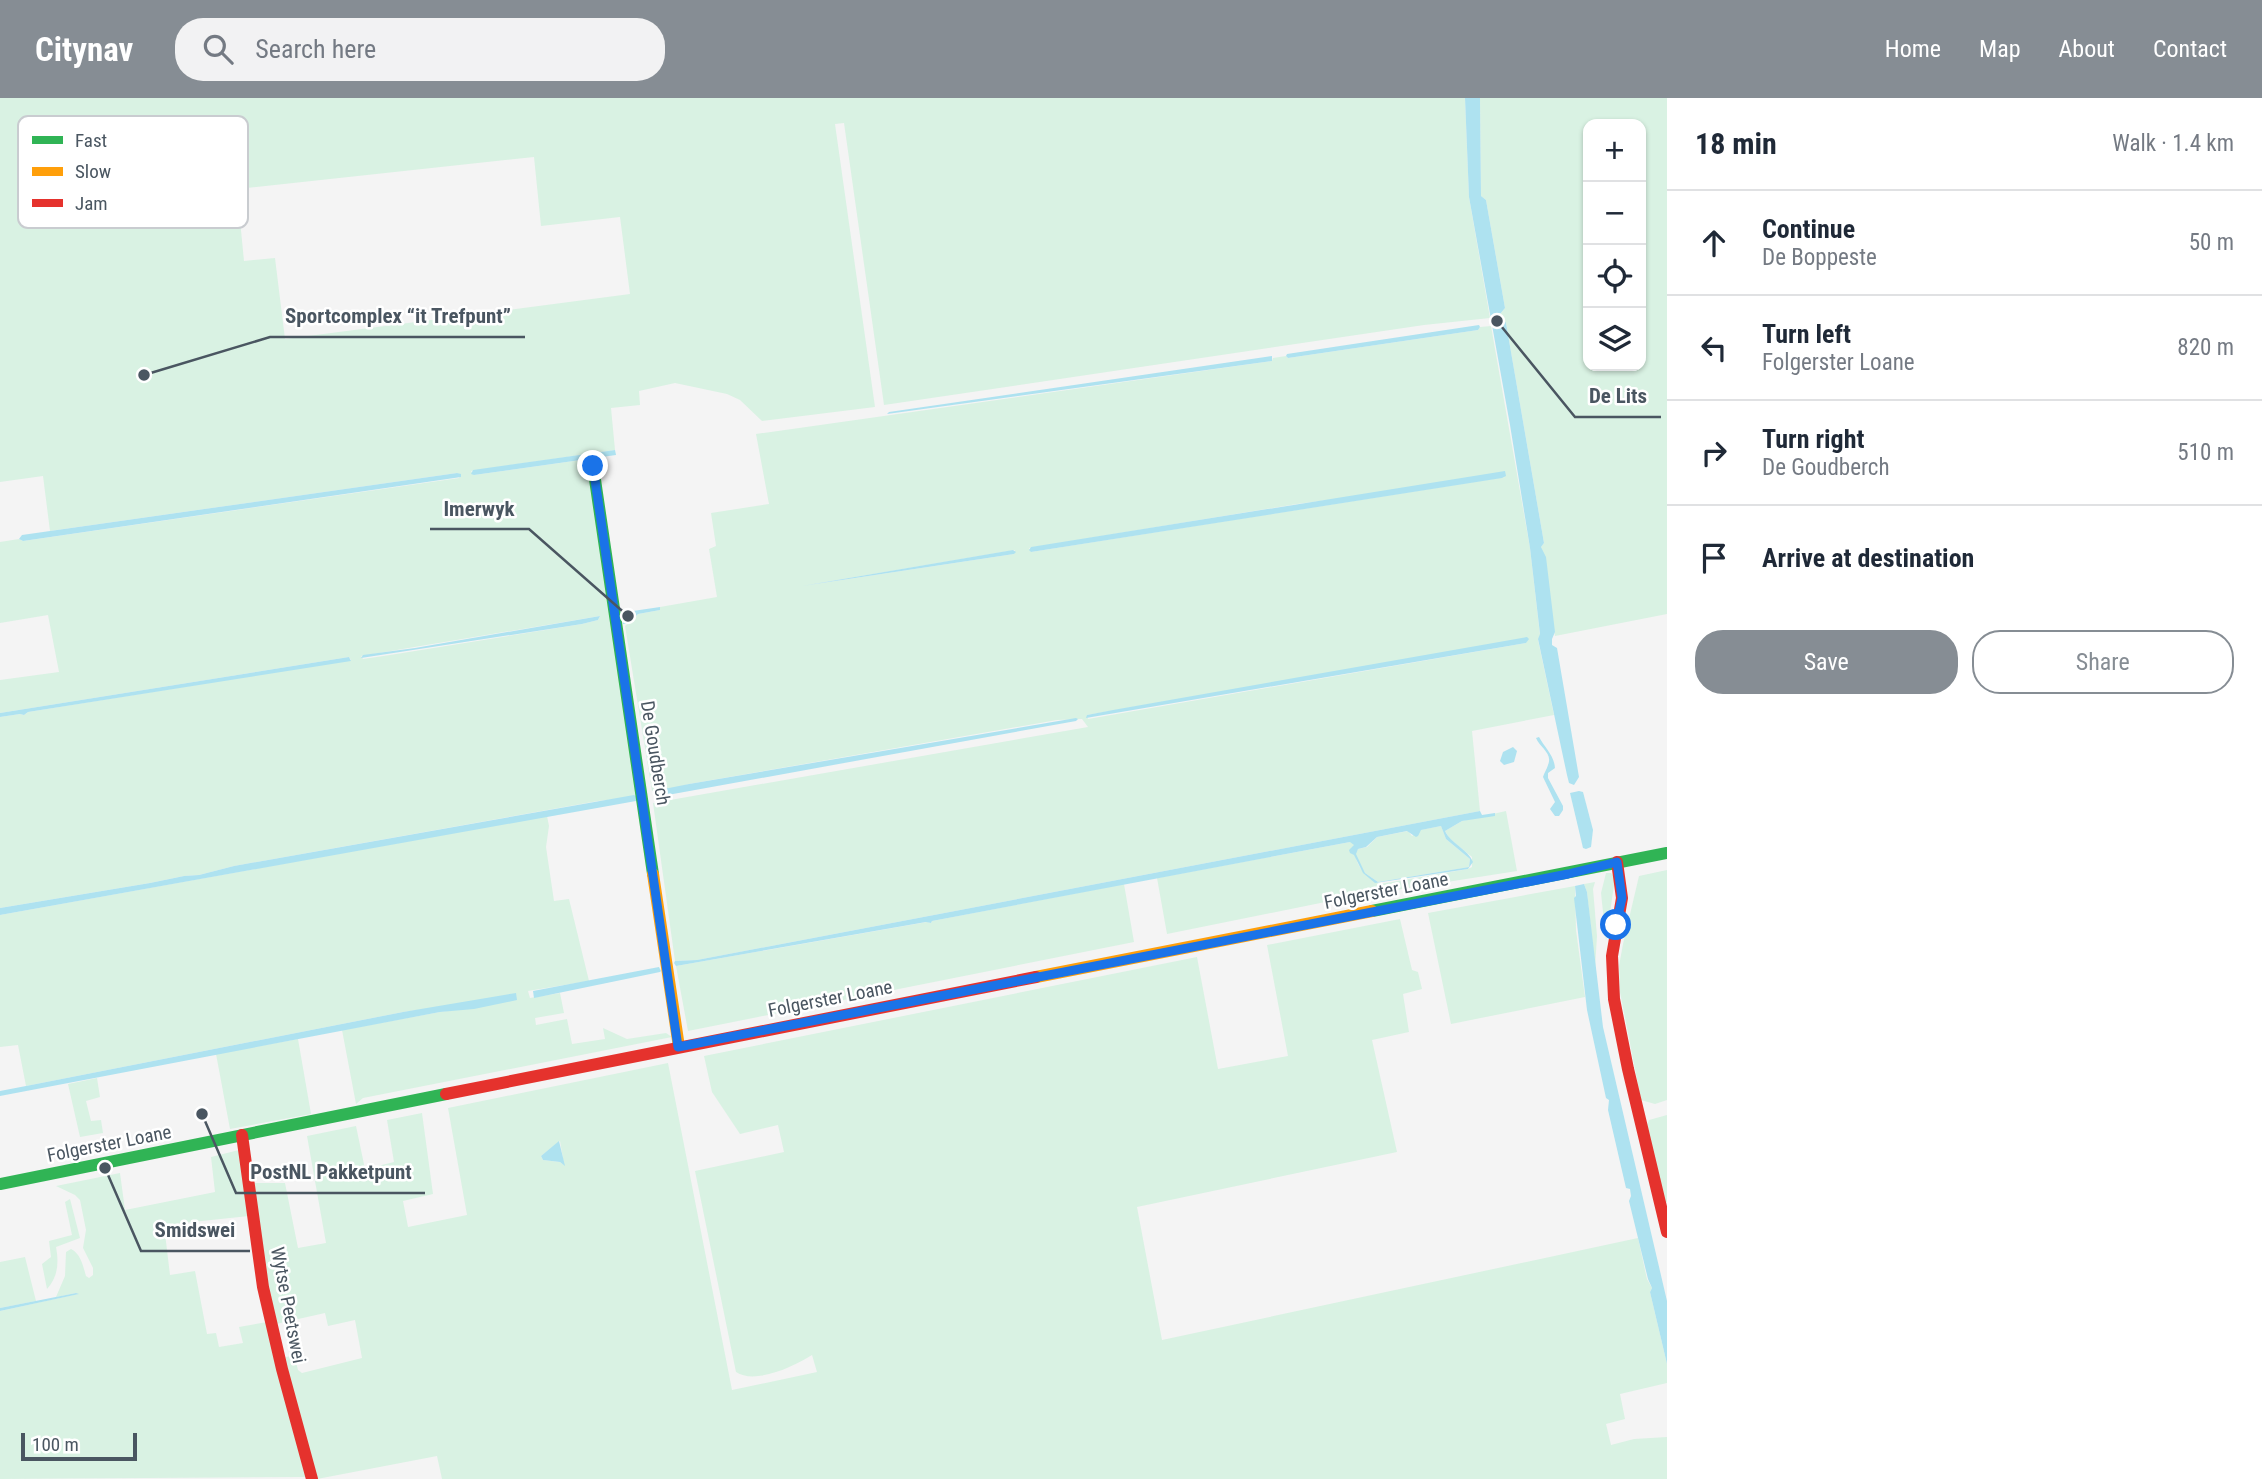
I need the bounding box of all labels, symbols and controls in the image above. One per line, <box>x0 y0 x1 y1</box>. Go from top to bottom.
search box <box>175 18 665 81</box>
text: Citynav <box>35 30 133 69</box>
icon: search <box>199 30 237 68</box>
text: Search here <box>255 34 376 64</box>
text: Home <box>1885 35 1941 63</box>
text: Map <box>1979 35 2021 63</box>
text: About <box>2059 35 2115 63</box>
text: Contact <box>2153 35 2227 63</box>
legend <box>18 116 248 228</box>
map controls <box>1583 119 1646 371</box>
button: + <box>1583 119 1646 182</box>
text: 18 min <box>1695 126 1777 161</box>
text: Fast <box>75 129 107 152</box>
text: Walk · 1.4 km <box>2112 130 2234 157</box>
text: Slow <box>75 160 111 183</box>
button: − <box>1583 182 1646 245</box>
text: Jam <box>75 192 108 215</box>
text: Continue <box>1762 214 1855 244</box>
icon: ahead <box>1695 224 1733 262</box>
text: 50 m <box>2189 229 2234 256</box>
text: De Boppeste <box>1762 244 1877 271</box>
button: locate <box>1583 245 1646 308</box>
callout: Sportcomplex “it Trefpunt” <box>270 295 525 337</box>
text: Sportcomplex “it Trefpunt” <box>285 304 511 328</box>
button: layers <box>1583 308 1646 371</box>
text: Turn left <box>1762 319 1851 349</box>
icon: left <box>1695 329 1733 367</box>
text: 820 m <box>2177 334 2234 361</box>
text: Folgerster Loane <box>1762 349 1915 376</box>
callout: De Lits <box>1575 375 1661 417</box>
text: De Lits <box>1589 384 1647 408</box>
text: Turn right <box>1762 424 1864 454</box>
icon: right <box>1695 434 1733 472</box>
text: 510 m <box>2177 439 2234 466</box>
route end <box>577 450 608 481</box>
text: De Goudberch <box>1762 454 1890 481</box>
callout: Imerwyk <box>430 487 529 529</box>
text: Imerwyk <box>443 497 516 521</box>
icon: arrive <box>1695 539 1733 577</box>
text: Arrive at destination <box>1762 543 1974 573</box>
button: Save <box>1695 630 1958 694</box>
button: Share <box>1972 630 2234 694</box>
street label: De Goudberch <box>636 699 675 807</box>
street label: Folgerster Loane <box>1322 867 1450 914</box>
route start <box>1600 909 1631 940</box>
street label: Folgerster Loane <box>766 975 894 1022</box>
street label: Folgerster Loane <box>45 1120 173 1167</box>
callout: PostNL Pakketpunt <box>236 1151 425 1193</box>
text: PostNL Pakketpunt <box>250 1160 412 1184</box>
callout: Smidswei <box>141 1209 250 1251</box>
text: Smidswei <box>155 1218 235 1242</box>
street label: Wytse Peetswei <box>266 1245 311 1365</box>
scale bar <box>21 1430 136 1462</box>
text: 100 m <box>32 1433 79 1456</box>

